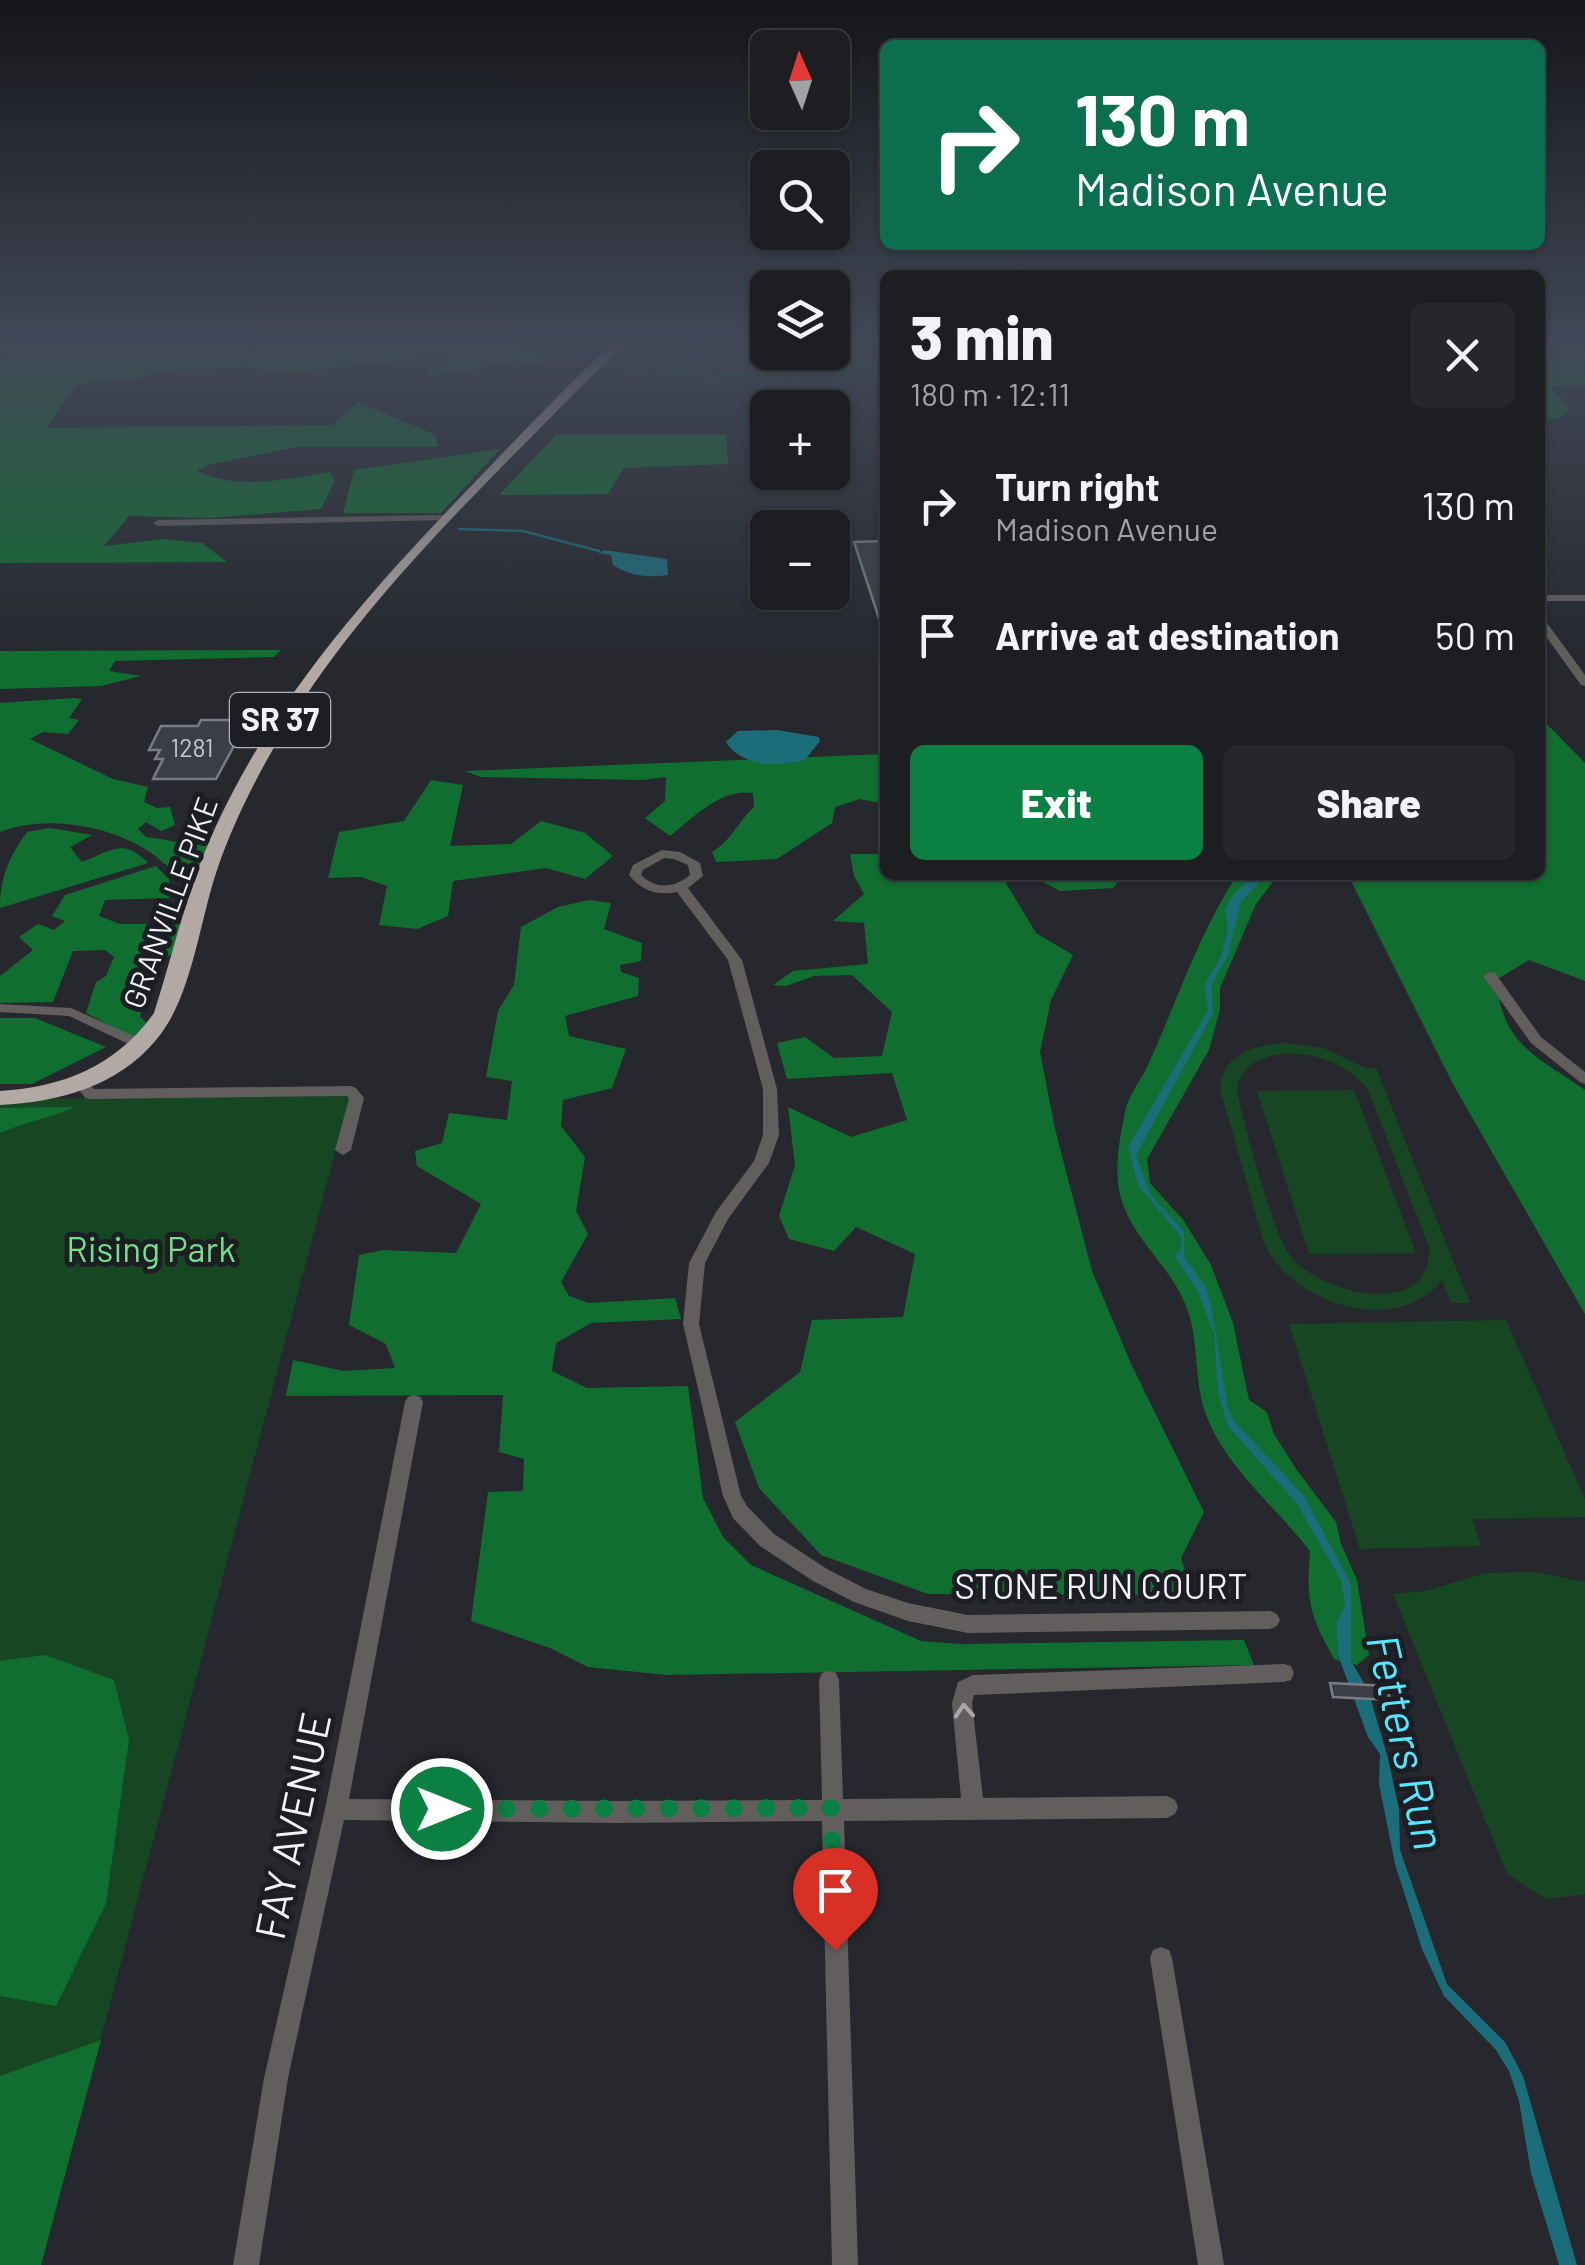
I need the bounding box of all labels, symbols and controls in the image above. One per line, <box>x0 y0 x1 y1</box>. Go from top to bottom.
north arrow <box>750 30 850 130</box>
map controls <box>750 30 850 610</box>
text: 130 m <box>1075 76 1250 160</box>
icon: right <box>910 80 1040 210</box>
button: search <box>750 150 850 250</box>
text: Madison Avenue <box>1075 161 1389 215</box>
button: layers <box>750 270 850 370</box>
text: 3 min <box>910 300 1054 372</box>
button: close <box>1410 303 1515 408</box>
text: 180 m · 12:11 <box>910 374 1070 412</box>
button: + <box>750 390 850 490</box>
text: Turn right <box>995 463 1160 509</box>
icon: right <box>910 478 965 533</box>
text: 130 m <box>1422 482 1515 528</box>
text: Madison Avenue <box>995 509 1218 547</box>
button: − <box>750 510 850 610</box>
icon: arrive <box>910 608 965 663</box>
text: Arrive at destination <box>995 612 1340 658</box>
text: 50 m <box>1435 612 1515 658</box>
road number: SR 37 <box>230 693 330 747</box>
house number: 1281 <box>170 732 214 762</box>
button: Exit <box>910 745 1203 860</box>
button: Share <box>1223 745 1515 860</box>
street label: GRANVILLE PIKE <box>114 792 224 1013</box>
park label: Rising Park <box>66 1227 236 1269</box>
street label: STONE RUN COURT <box>955 1564 1247 1606</box>
water label: Fetters Run <box>1357 1629 1459 1855</box>
one-way arrow <box>954 1703 976 1719</box>
street label: FAY AVENUE <box>243 1708 339 1944</box>
position arrow <box>390 1757 494 1861</box>
pin <box>793 1848 878 1951</box>
icon: arrive <box>808 1863 863 1918</box>

